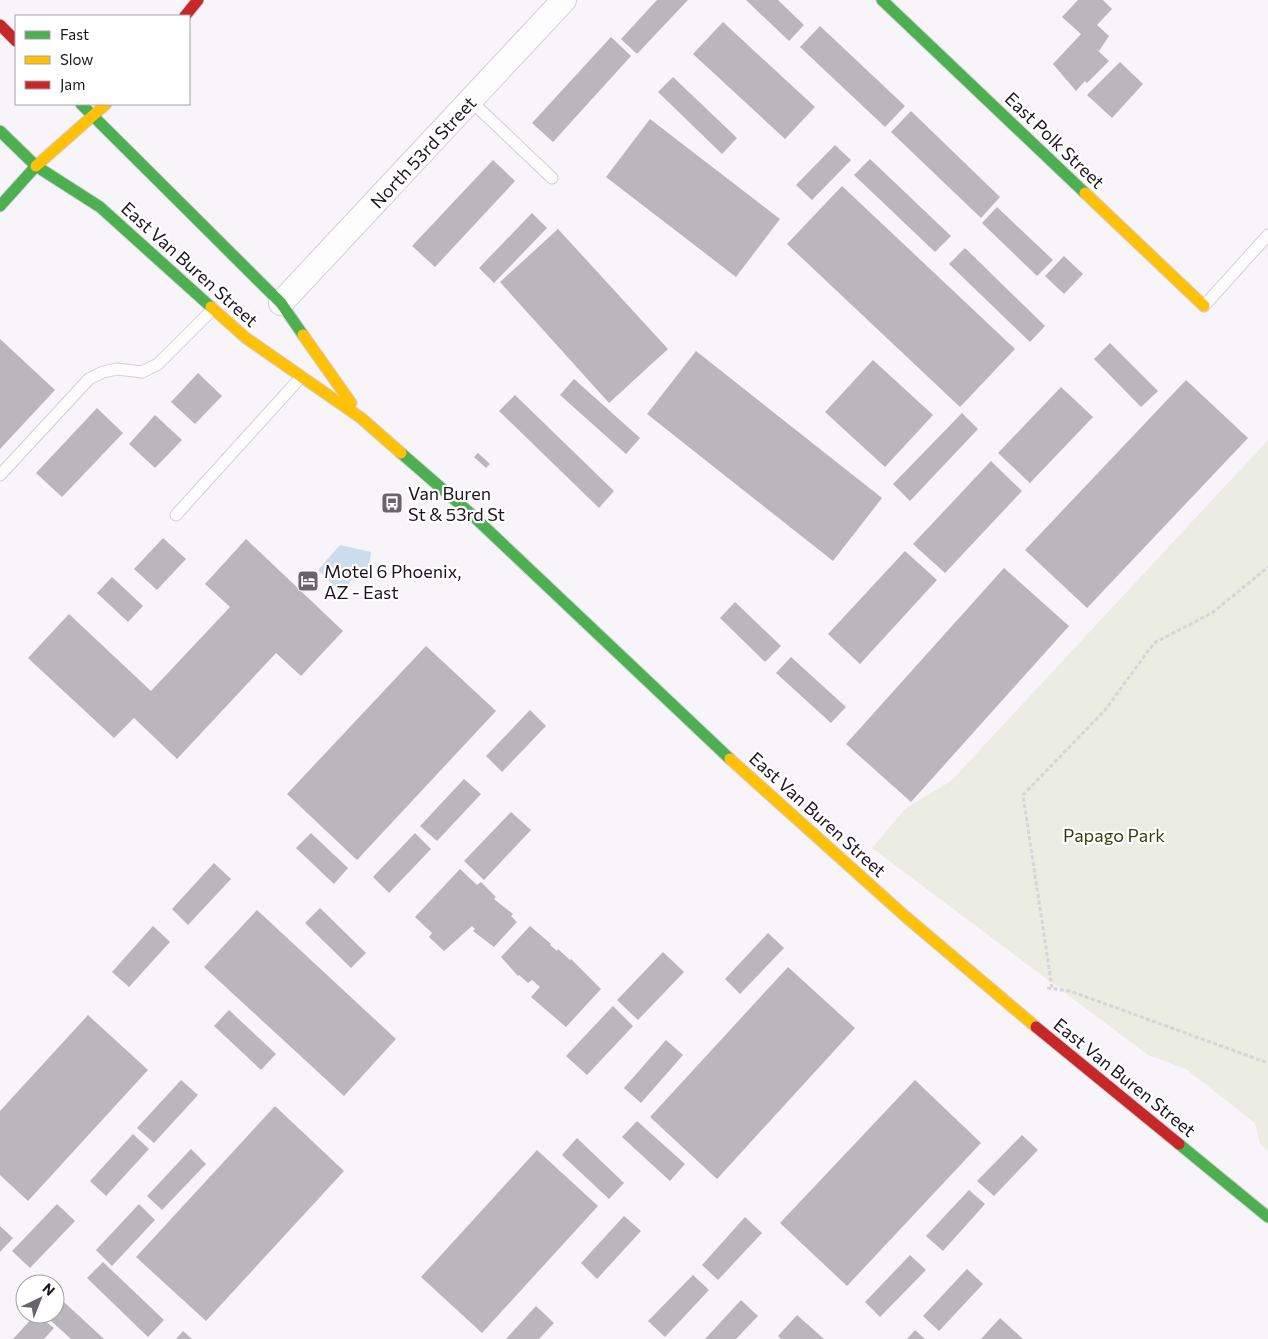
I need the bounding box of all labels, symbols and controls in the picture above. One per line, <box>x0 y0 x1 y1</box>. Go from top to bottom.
legend <box>15 15 190 105</box>
text: Fast <box>60 25 89 43</box>
text: Slow <box>60 50 93 68</box>
text: Jam <box>60 75 85 93</box>
street label: East Polk Street <box>1001 87 1109 193</box>
street label: North 53rd Street <box>366 92 480 212</box>
street label: East Van Buren Street <box>117 197 263 331</box>
place label: Van Buren St & 53rd St <box>408 482 505 525</box>
bus stop icon: Van Buren St & 53rd St <box>380 491 404 515</box>
place label: Motel 6 Phoenix, AZ - East <box>324 560 461 603</box>
hotel icon: Motel 6 Phoenix, AZ - East <box>296 569 320 593</box>
street label: East Van Buren Street <box>745 747 891 881</box>
park label: Papago Park <box>1063 824 1165 846</box>
street label: East Van Buren Street <box>1050 1013 1200 1141</box>
north arrow <box>15 1274 65 1324</box>
text: N <box>40 1279 59 1299</box>

